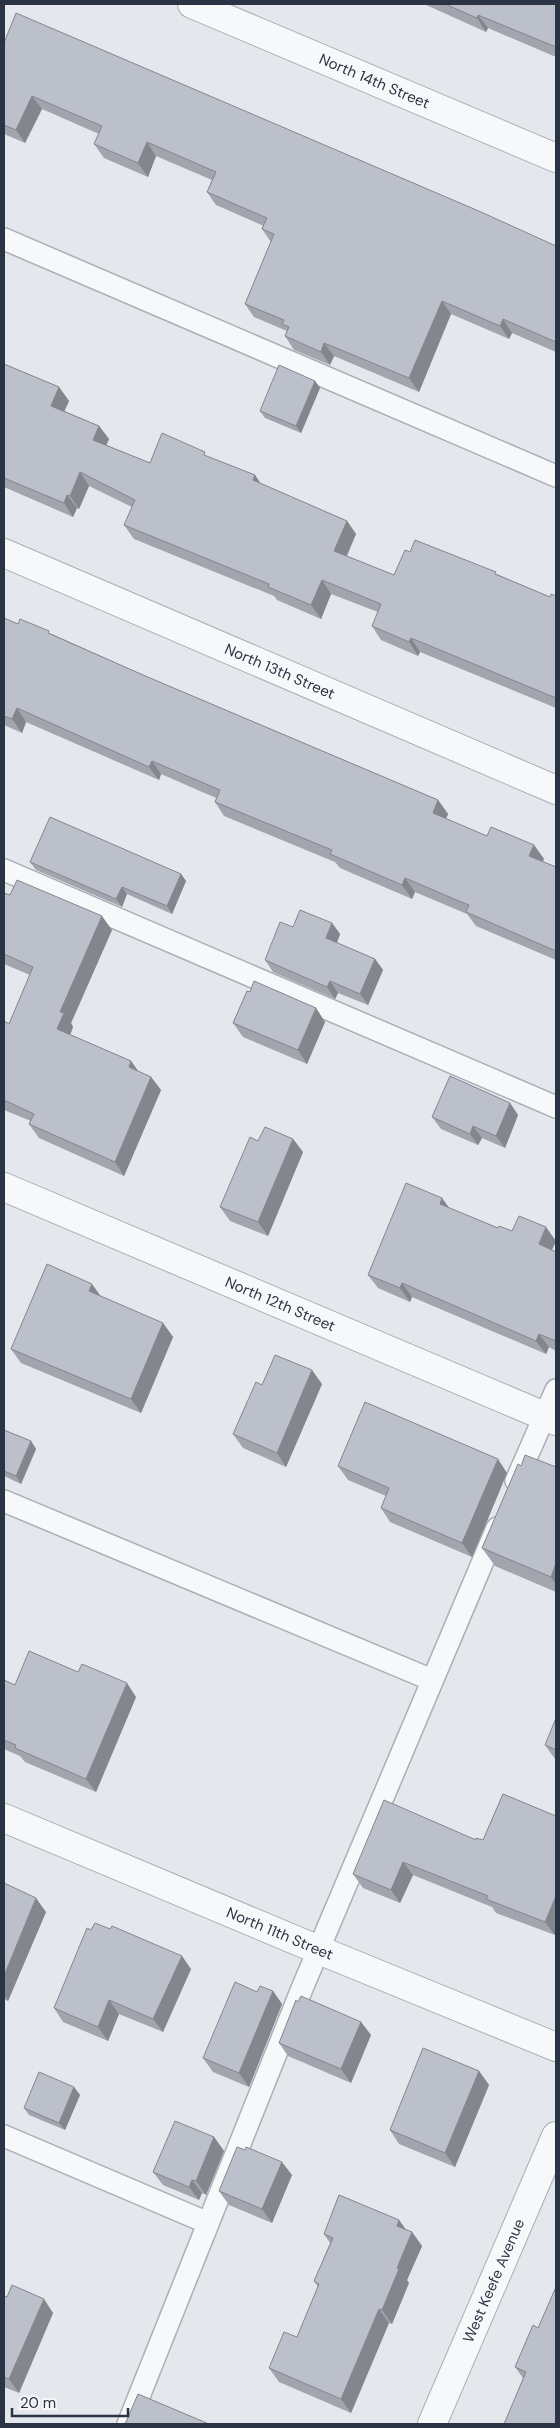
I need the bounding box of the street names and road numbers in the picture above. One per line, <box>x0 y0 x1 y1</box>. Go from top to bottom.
street label: North 14th Street <box>316 49 433 113</box>
street label: North 13th Street <box>221 639 338 704</box>
street label: North 12th Street <box>222 1272 338 1336</box>
street label: North 11th Street <box>223 1902 336 1965</box>
street label: West Keefe Avenue <box>458 2216 529 2346</box>

